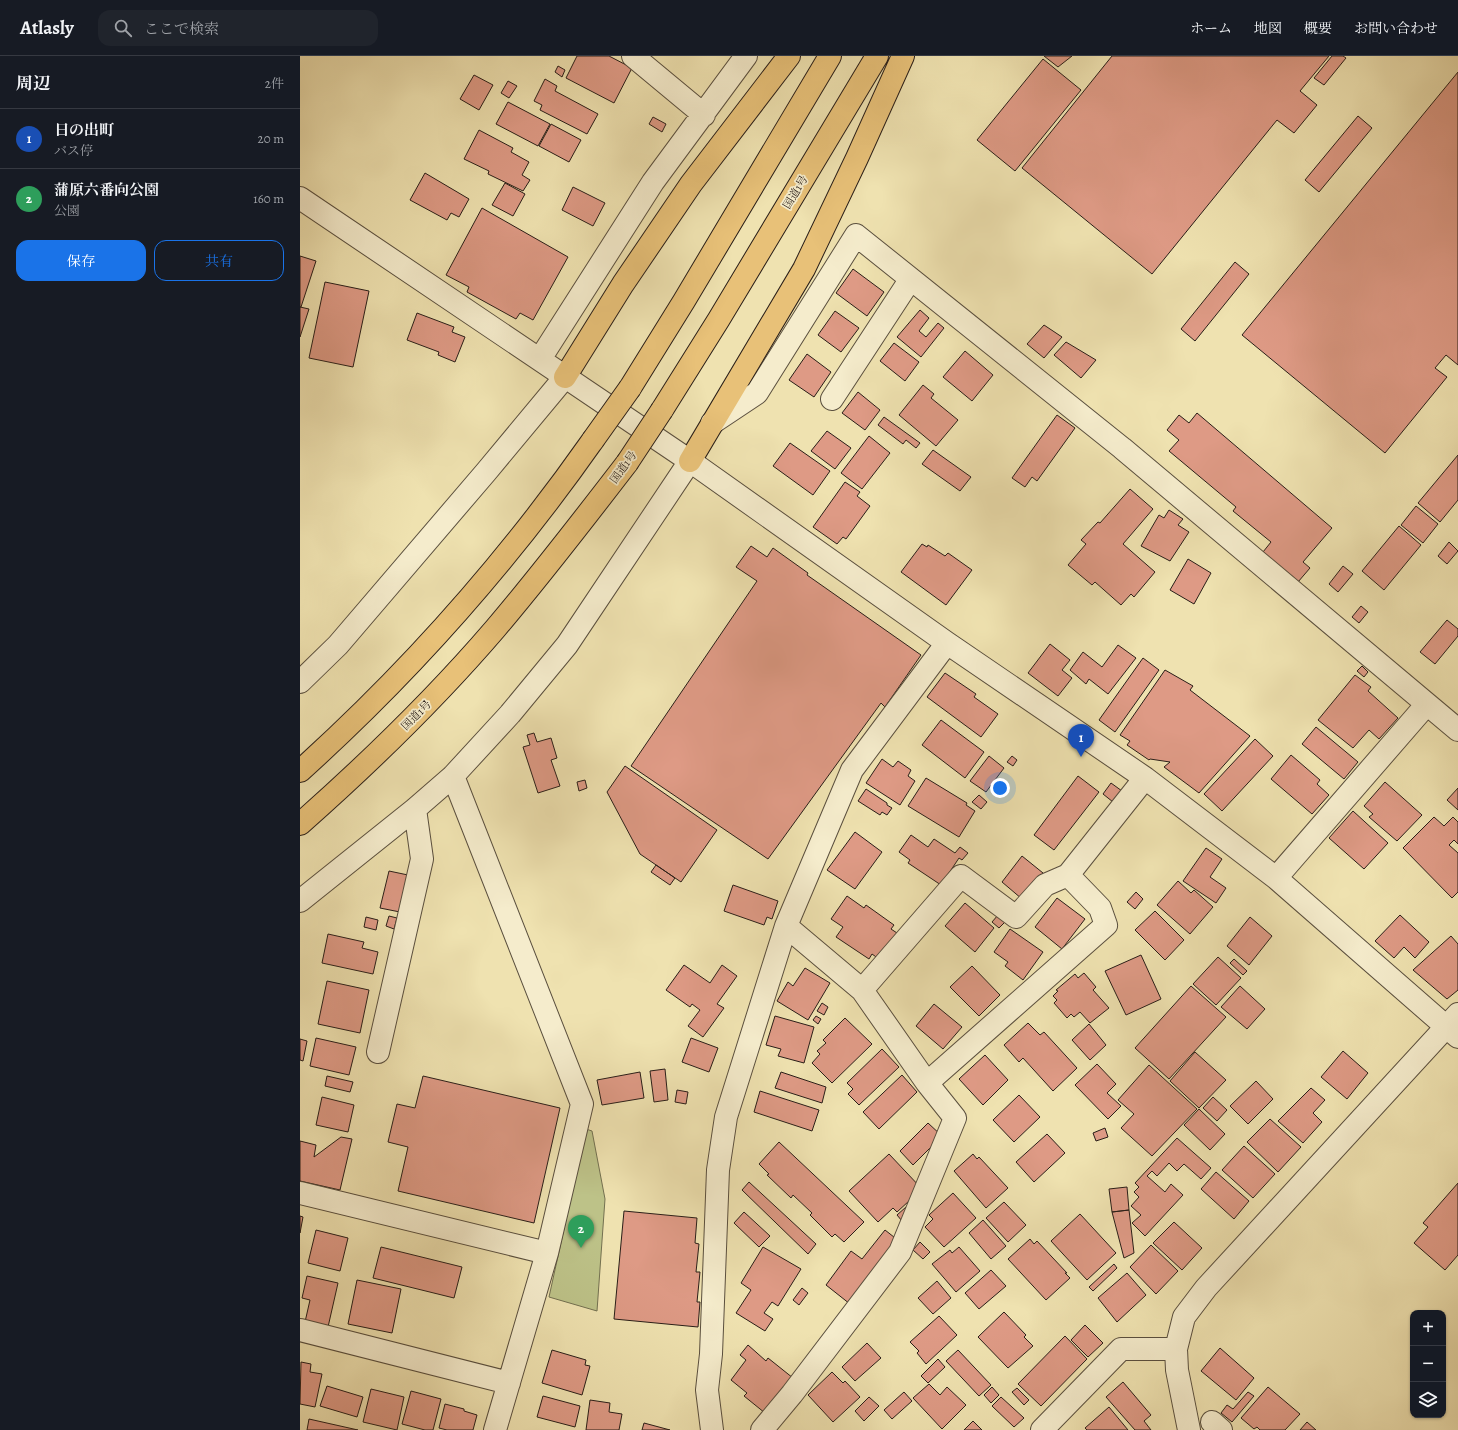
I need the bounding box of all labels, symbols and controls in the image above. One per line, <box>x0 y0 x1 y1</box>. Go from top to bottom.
search box <box>98 10 378 46</box>
text: Atlasly <box>20 15 74 41</box>
icon: search <box>112 17 134 39</box>
text: ここで検索 <box>144 19 219 39</box>
text: ホーム <box>1190 19 1232 38</box>
text: 地図 <box>1254 19 1282 38</box>
text: 概要 <box>1304 19 1332 38</box>
text: お問い合わせ <box>1354 19 1438 38</box>
text: 周辺 <box>16 72 50 95</box>
text: 2件 <box>265 75 284 92</box>
text: 日の出町 <box>54 120 114 140</box>
text: 1 <box>27 130 31 147</box>
text: 20 m <box>258 130 284 147</box>
text: バス停 <box>54 142 93 159</box>
street label: 国道1号 <box>780 173 811 212</box>
text: 蒲原六番向公園 <box>54 180 159 200</box>
text: 2 <box>26 190 32 207</box>
text: 160 m <box>253 190 284 207</box>
text: 公園 <box>54 202 80 219</box>
button: 保存 <box>16 240 146 281</box>
button: 共有 <box>154 240 284 281</box>
street label: 国道1号 <box>607 448 640 487</box>
street label: 国道1号 <box>398 697 435 734</box>
pin: 1 <box>1068 724 1094 757</box>
your location <box>990 778 1010 798</box>
pin: 2 <box>568 1215 594 1248</box>
map controls <box>1410 1310 1446 1418</box>
button: + <box>1410 1310 1446 1346</box>
button: − <box>1410 1346 1446 1382</box>
button: layers <box>1410 1382 1446 1418</box>

